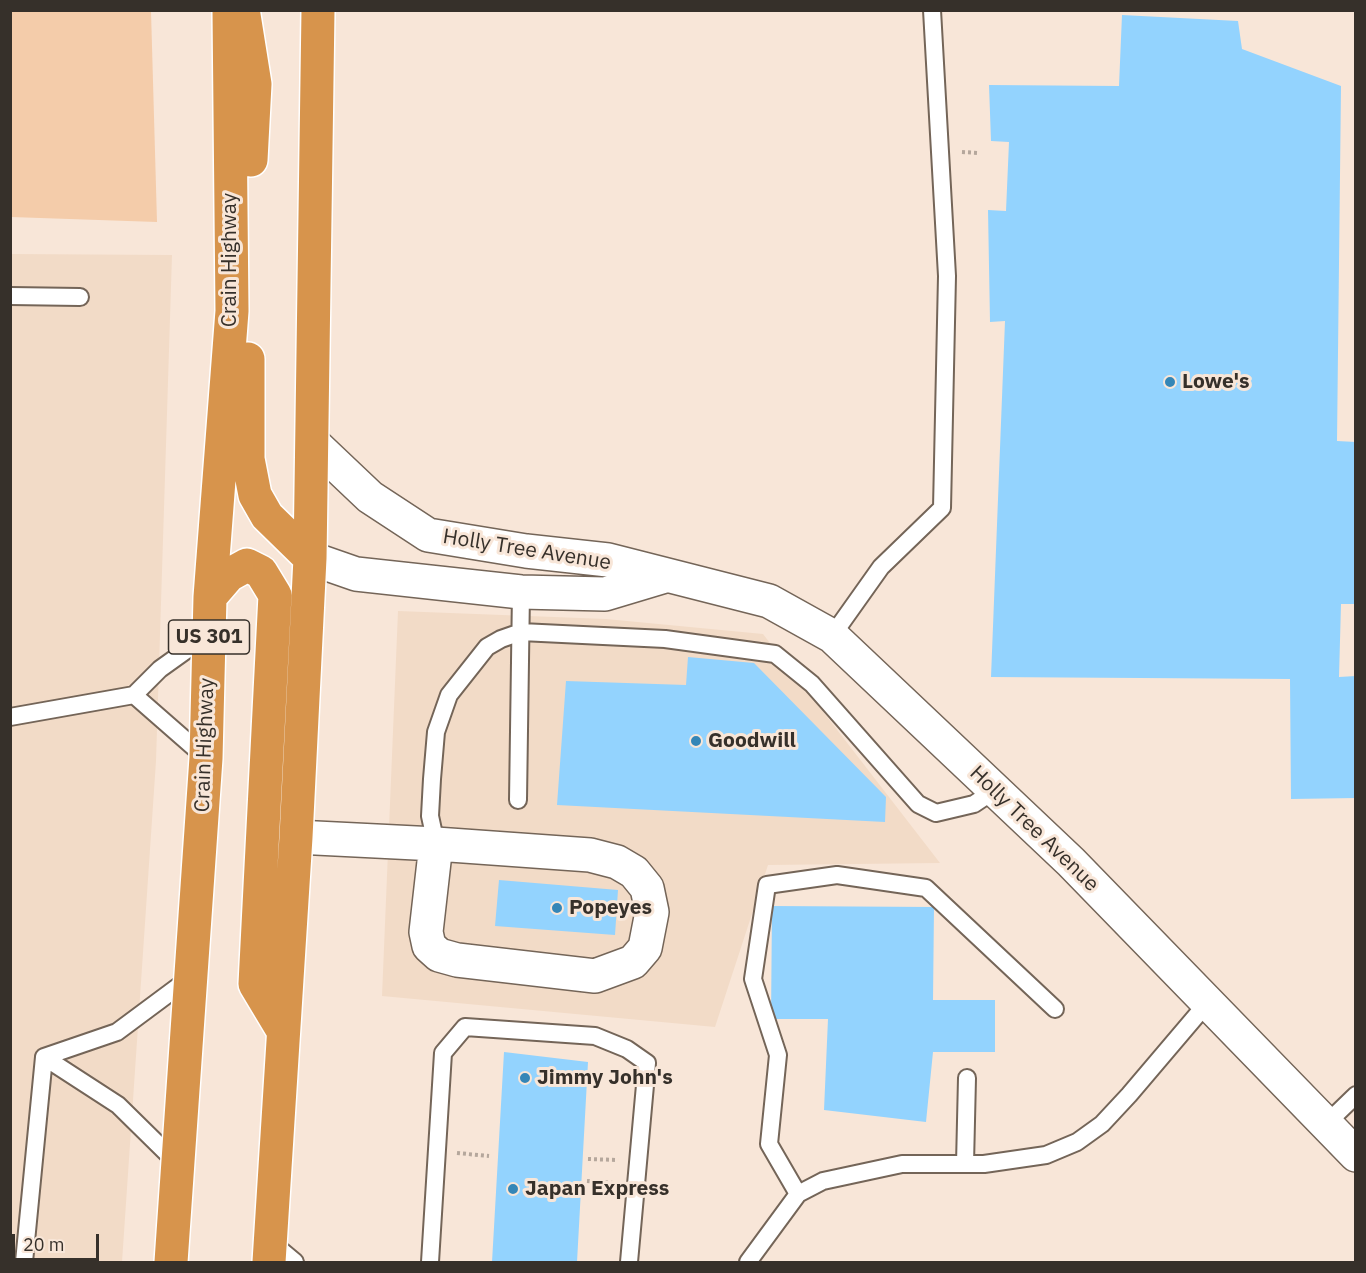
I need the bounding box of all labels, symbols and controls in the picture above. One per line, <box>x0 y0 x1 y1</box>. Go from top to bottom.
street label: Crain Highway <box>217 193 243 327</box>
place label: Lowe's <box>1182 369 1250 395</box>
marker: Lowe's <box>1163 375 1177 389</box>
street label: Holly Tree Avenue <box>441 524 613 576</box>
road number: US 301 <box>168 620 250 654</box>
street label: Crain Highway <box>190 677 220 813</box>
place label: Goodwill <box>708 728 796 754</box>
marker: Goodwill <box>689 734 703 748</box>
street label: Holly Tree Avenue <box>964 761 1104 897</box>
place label: Popeyes <box>569 895 652 921</box>
marker: Popeyes <box>550 901 564 915</box>
place label: Jimmy John's <box>537 1065 673 1091</box>
marker: Jimmy John's <box>518 1071 532 1085</box>
place label: Japan Express <box>525 1176 669 1202</box>
marker: Japan Express <box>506 1182 520 1196</box>
scale bar <box>15 1222 102 1260</box>
text: 20 m <box>23 1233 65 1256</box>

